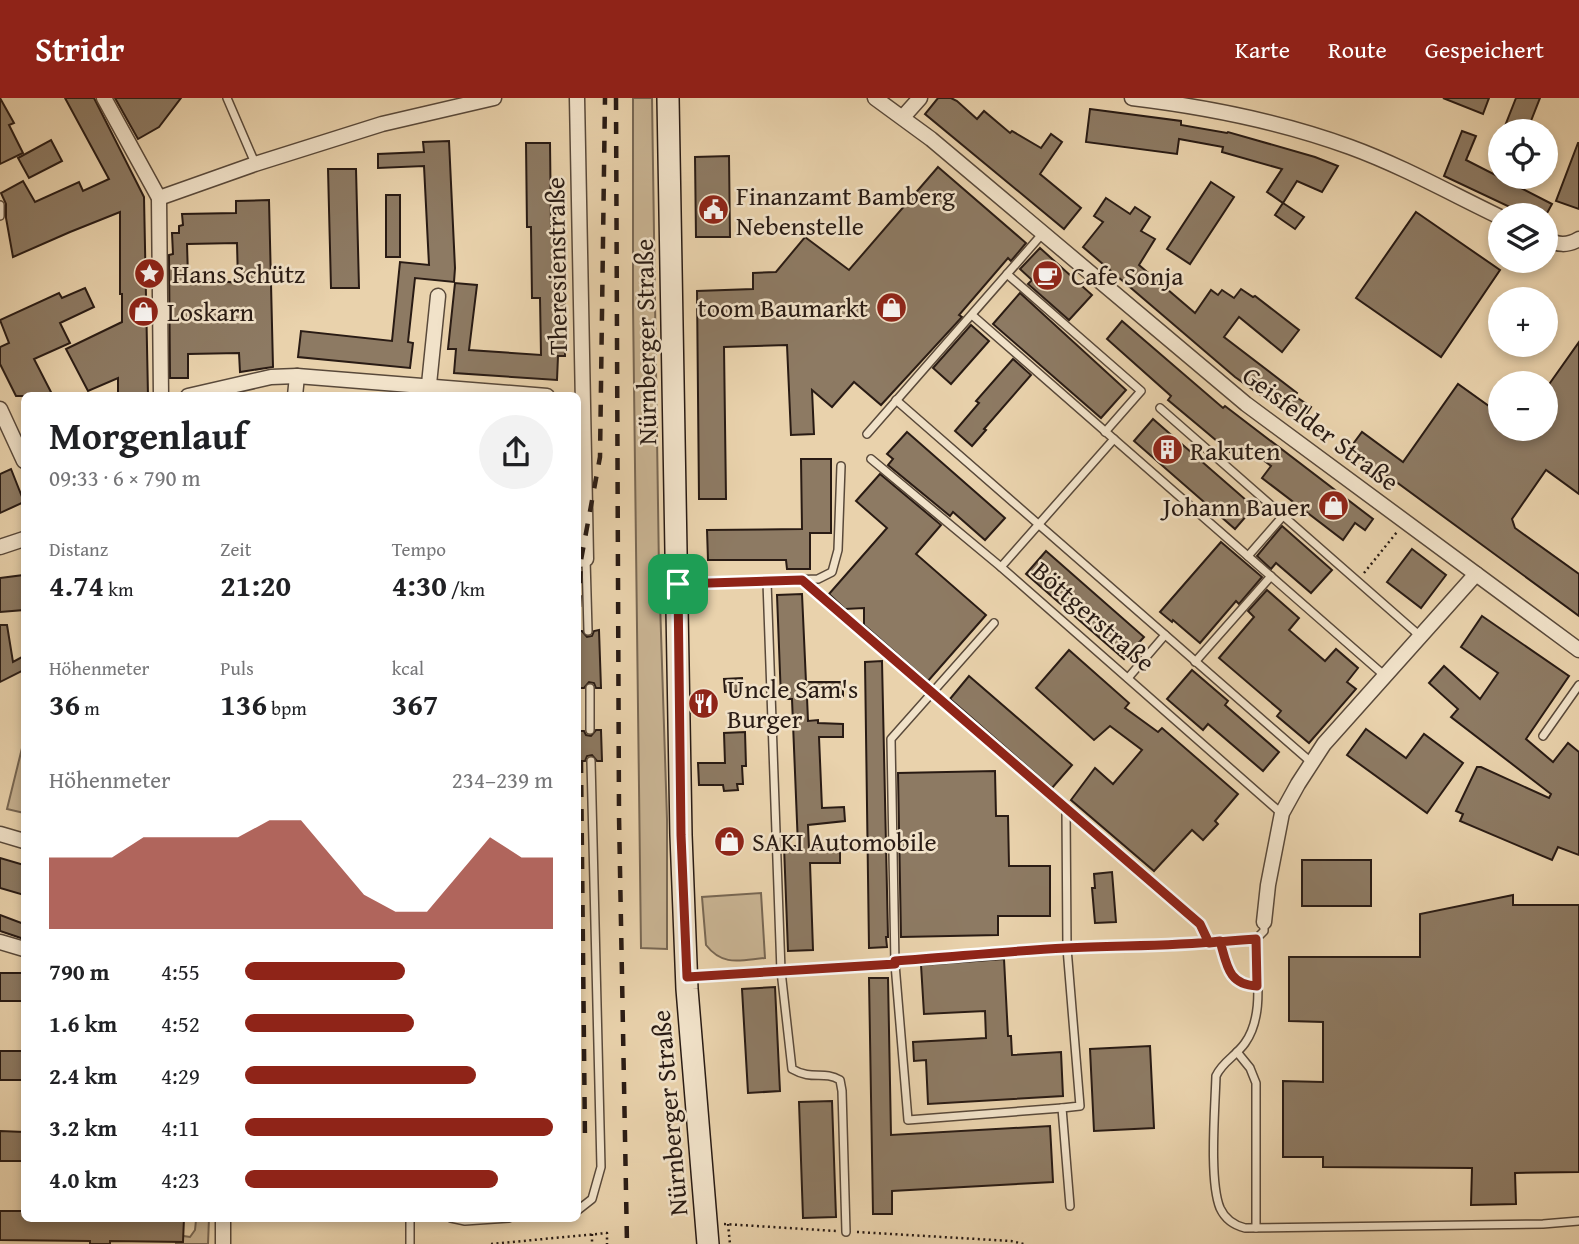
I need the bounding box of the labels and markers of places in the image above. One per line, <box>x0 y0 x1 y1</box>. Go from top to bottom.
place label: Finanzamt Bamberg Nebenstelle <box>736 176 955 245</box>
public building icon: Finanzamt Bamberg Nebenstelle <box>696 193 730 227</box>
place label: Hans Schütz <box>172 254 305 293</box>
place icon: Hans Schütz <box>132 256 166 290</box>
place label: Cafe Sonja <box>1071 256 1184 295</box>
cafe icon: Cafe Sonja <box>1031 258 1065 292</box>
place label: toom Baumarkt <box>698 288 868 327</box>
shop icon: toom Baumarkt <box>874 290 908 324</box>
place label: Loskarn <box>167 292 254 331</box>
shop icon: Loskarn <box>127 294 161 328</box>
place label: Rakuten <box>1190 431 1281 470</box>
building icon: Rakuten <box>1150 433 1184 467</box>
place label: Johann Bauer <box>1160 487 1310 526</box>
shop icon: Johann Bauer <box>1316 489 1350 523</box>
pin <box>648 554 708 614</box>
place label: Uncle Sam's Burger <box>727 669 858 738</box>
restaurant icon: Uncle Sam's Burger <box>687 686 721 720</box>
place label: SAKI Automobile <box>752 822 937 861</box>
shop icon: SAKI Automobile <box>712 824 746 858</box>

